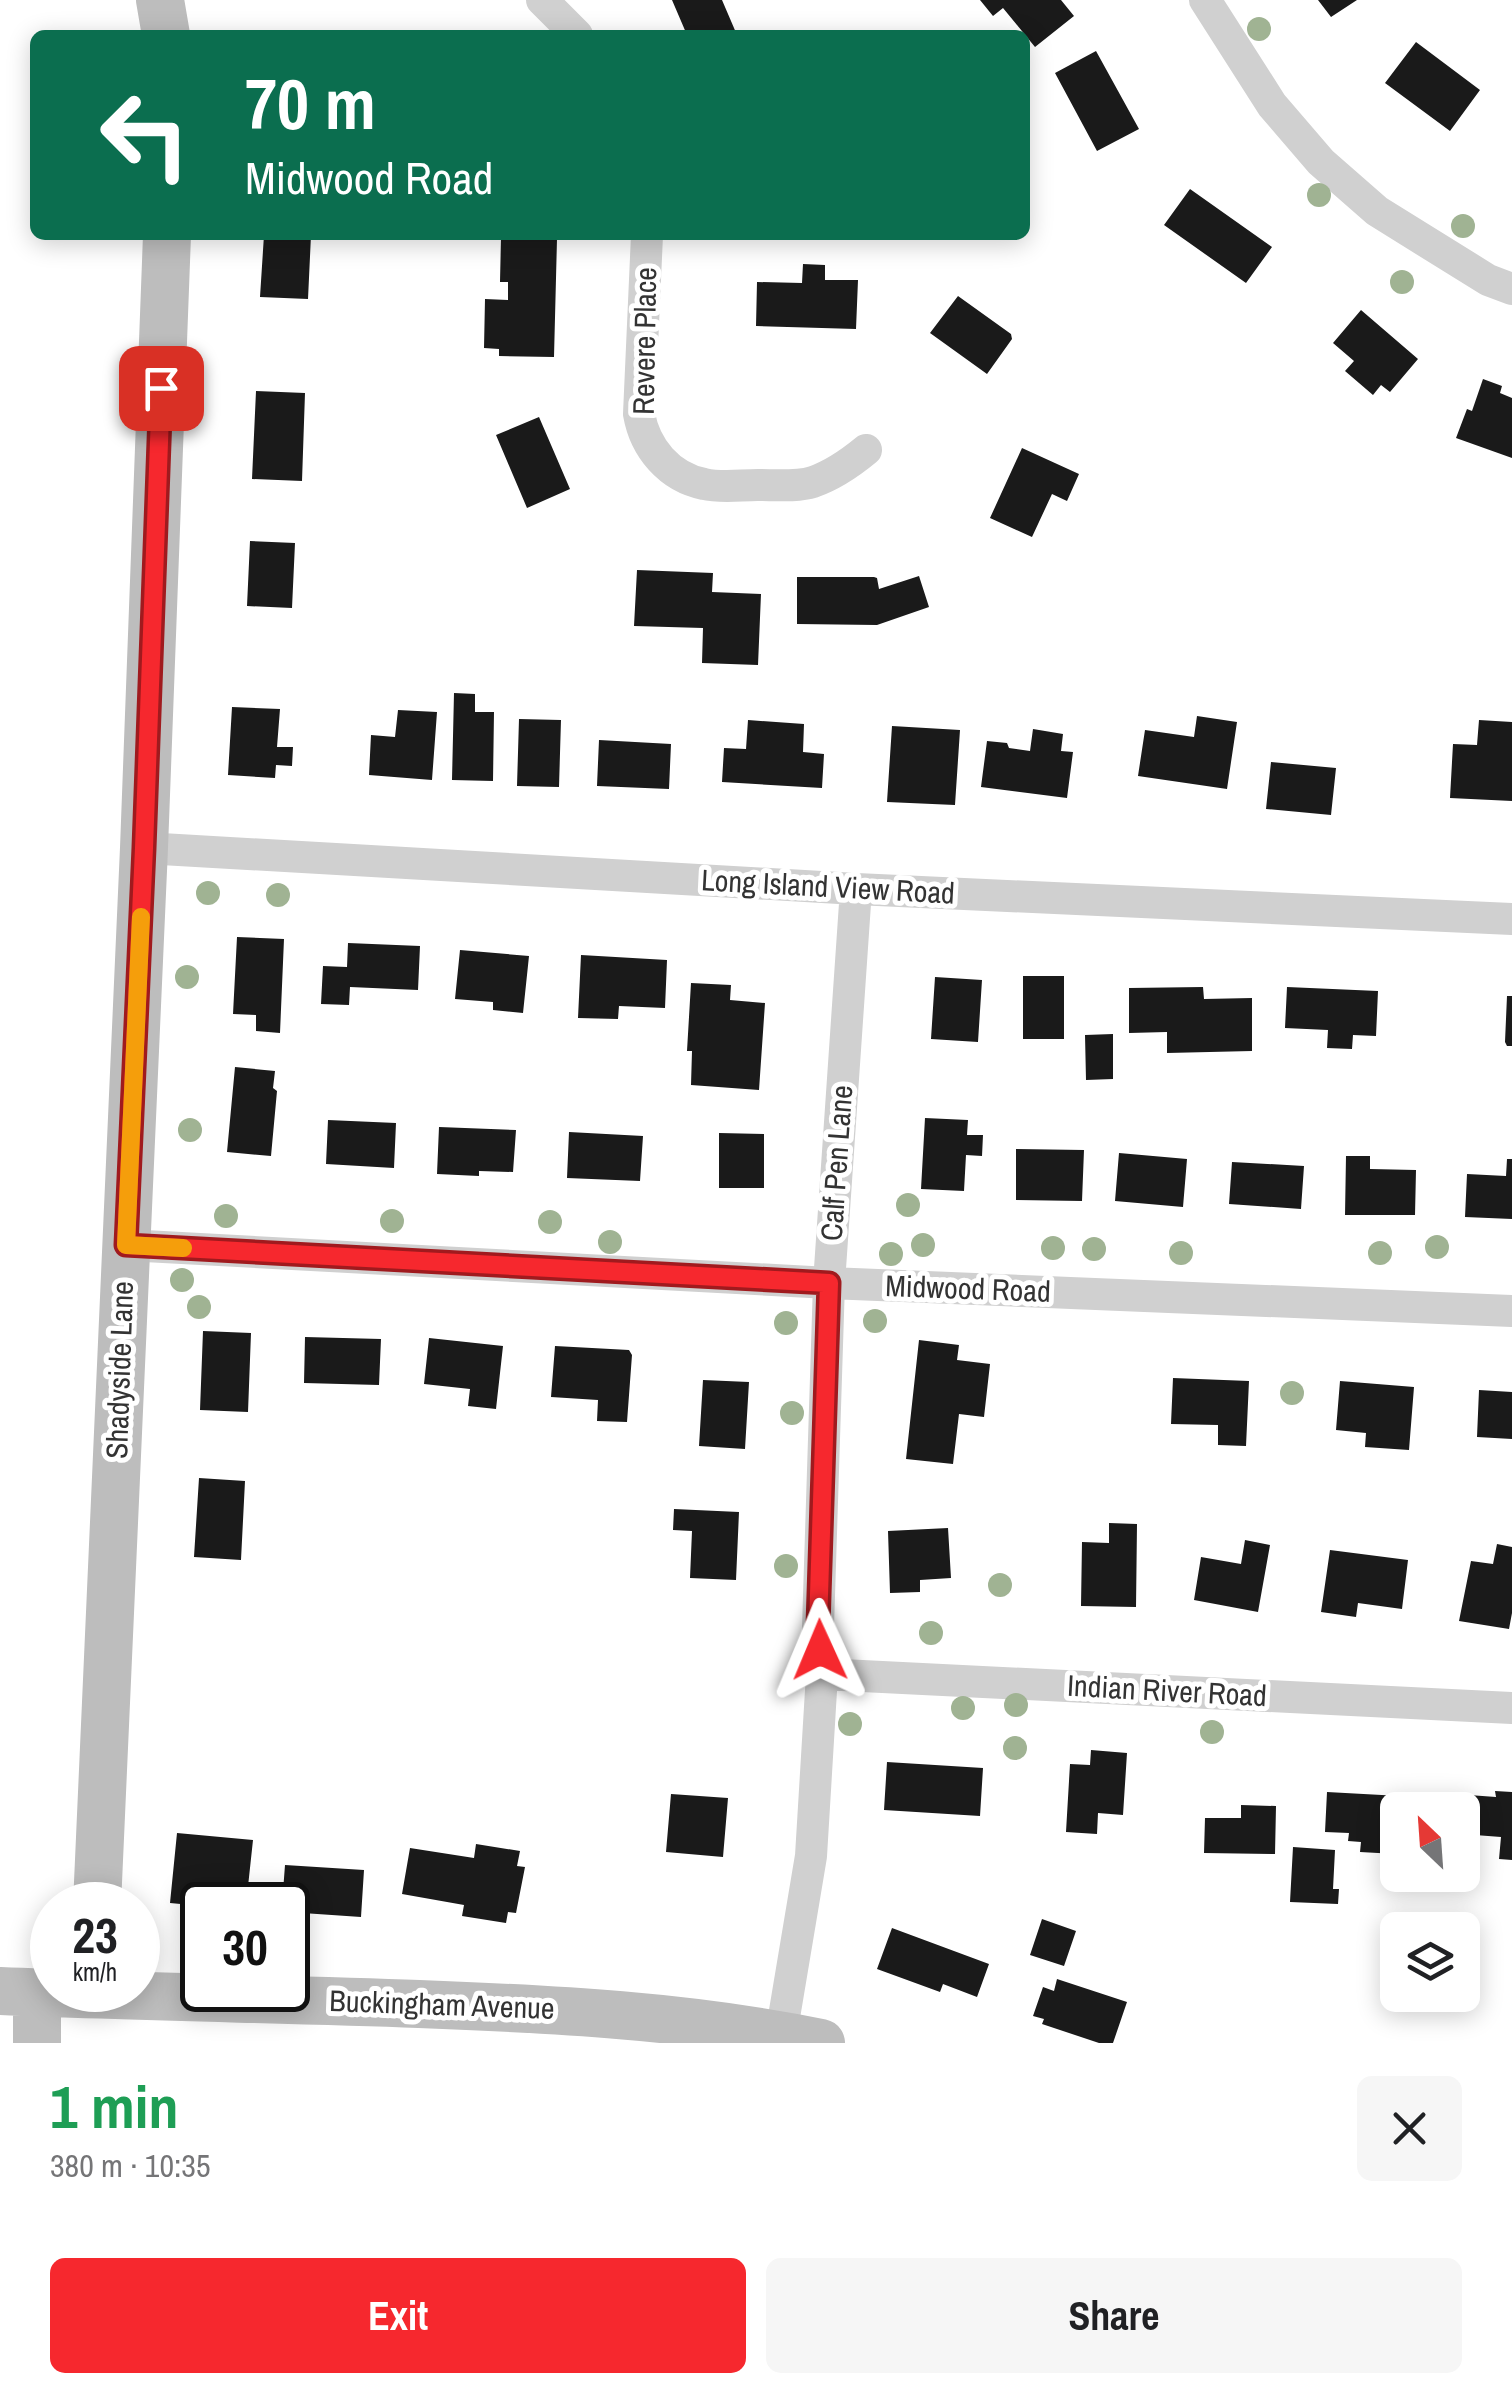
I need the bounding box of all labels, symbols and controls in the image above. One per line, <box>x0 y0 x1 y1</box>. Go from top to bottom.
text: 70 m <box>245 57 376 151</box>
icon: left <box>80 70 210 200</box>
text: Midwood Road <box>245 147 493 208</box>
street label: Revere Place <box>623 267 665 415</box>
pin <box>119 346 204 431</box>
icon: arrive <box>134 361 189 416</box>
street label: Long Island View Road <box>700 859 956 913</box>
street label: Calf Pen Lane <box>811 1084 861 1242</box>
street label: Midwood Road <box>885 1265 1051 1311</box>
street label: Shadyside Lane <box>96 1280 142 1460</box>
position arrow <box>768 1598 872 1702</box>
street label: Indian River Road <box>1066 1665 1268 1715</box>
north arrow <box>1380 1792 1480 1892</box>
map controls <box>1380 1792 1480 2012</box>
speed limit sign: 30 <box>180 1882 310 2012</box>
text: 23 <box>72 1901 118 1969</box>
button: layers <box>1380 1912 1480 2012</box>
text: km/h <box>73 1955 117 1989</box>
street label: Buckingham Avenue <box>329 1980 555 2028</box>
text: 1 min <box>50 2066 179 2147</box>
button: close <box>1357 2076 1462 2181</box>
text: 380 m · 10:35 <box>50 2144 210 2187</box>
button: Exit <box>50 2258 746 2373</box>
button: Share <box>766 2258 1462 2373</box>

